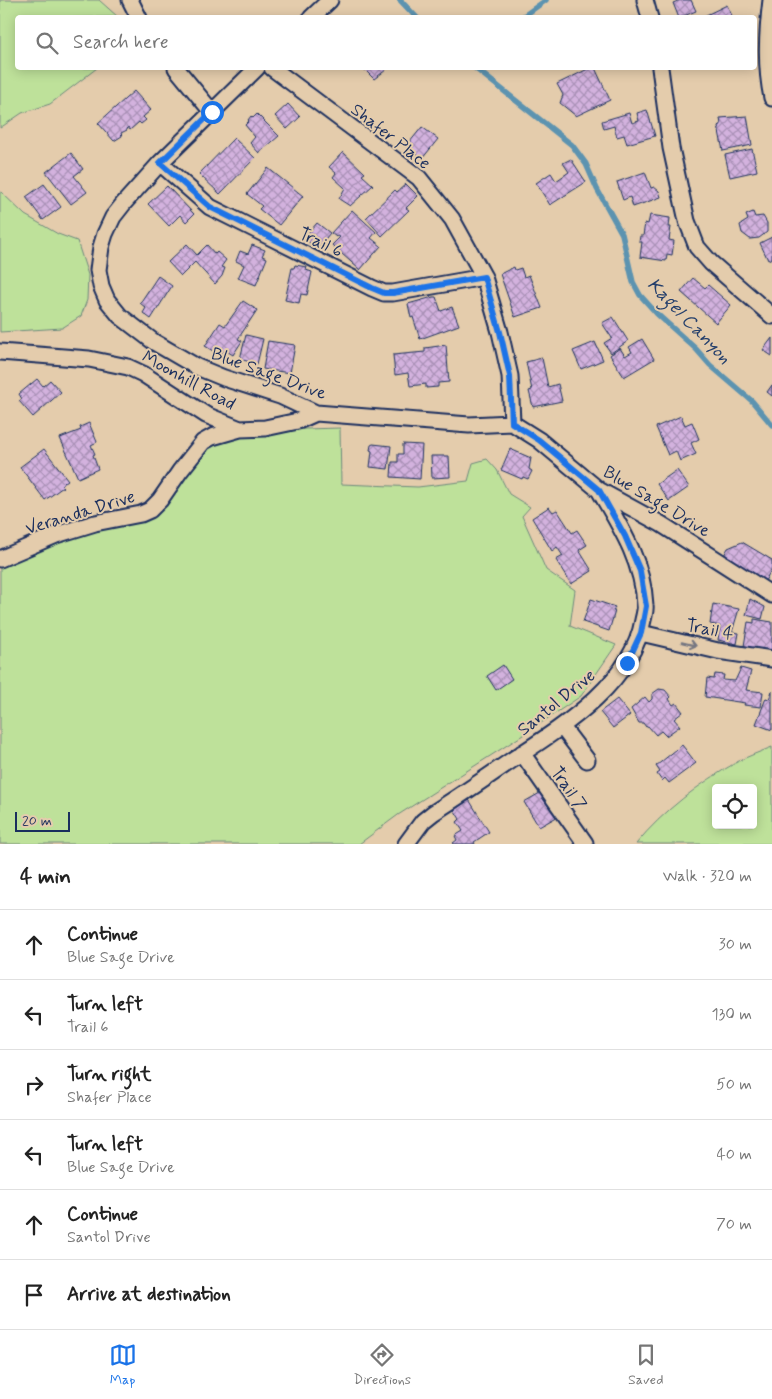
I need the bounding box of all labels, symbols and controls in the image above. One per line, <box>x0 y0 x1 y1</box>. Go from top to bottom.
search box <box>15 15 757 70</box>
icon: search <box>33 29 61 57</box>
text: Search here <box>73 30 169 55</box>
street label: Shafer Place <box>345 98 435 176</box>
route start <box>201 101 224 124</box>
street label: Trail 6 <box>294 222 347 264</box>
water label: Kagel Canyon <box>640 272 736 371</box>
street label: Blue Sage Drive <box>207 342 330 408</box>
street label: Moonhill Road <box>137 345 240 416</box>
street label: Blue Sage Drive <box>597 460 715 545</box>
street label: Veranda Drive <box>22 485 138 541</box>
street label: Trail 4 <box>684 614 736 646</box>
one-way arrow <box>680 640 696 650</box>
route end <box>616 652 639 675</box>
street label: Santol Drive <box>513 664 601 742</box>
street label: Trail 7 <box>544 762 592 815</box>
map controls <box>712 784 757 829</box>
button: locate <box>712 784 757 829</box>
scale bar <box>15 809 70 832</box>
text: 20 m <box>22 812 52 830</box>
text: 4 min <box>20 863 71 891</box>
text: Walk · 320 m <box>663 866 752 887</box>
text: Continue <box>67 922 138 947</box>
icon: ahead <box>20 931 48 959</box>
text: 30 m <box>719 934 752 955</box>
text: Blue Sage Drive <box>67 947 175 968</box>
text: Turn left <box>67 992 143 1017</box>
icon: left <box>20 1001 48 1029</box>
text: 130 m <box>711 1004 752 1025</box>
text: Trail 6 <box>67 1017 108 1038</box>
text: Turn right <box>67 1062 151 1087</box>
icon: right <box>20 1071 48 1099</box>
text: 50 m <box>716 1074 752 1095</box>
text: Shafer Place <box>67 1087 152 1108</box>
text: Turn left <box>67 1132 143 1157</box>
icon: left <box>20 1141 48 1169</box>
text: 40 m <box>716 1144 752 1165</box>
text: Blue Sage Drive <box>67 1157 175 1178</box>
text: Continue <box>67 1202 138 1227</box>
icon: ahead <box>20 1211 48 1239</box>
text: 70 m <box>716 1214 752 1235</box>
text: Santol Drive <box>67 1227 151 1248</box>
icon: arrive <box>20 1281 48 1309</box>
text: Arrive at destination <box>67 1282 231 1307</box>
tab: Map <box>109 1341 137 1389</box>
tab: Directions <box>354 1341 411 1389</box>
tab: Saved <box>628 1341 663 1389</box>

